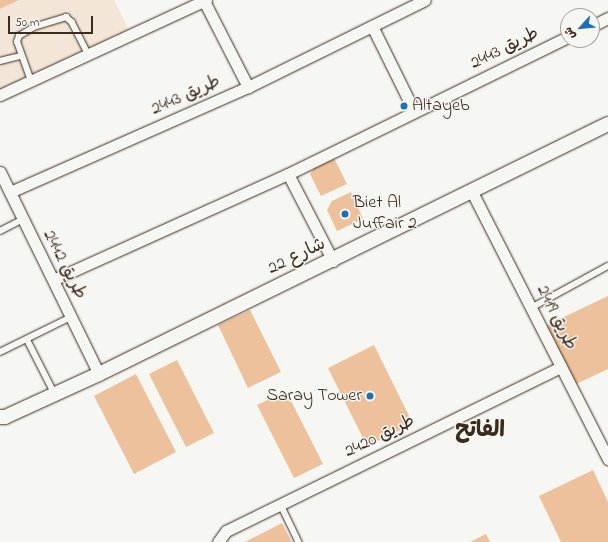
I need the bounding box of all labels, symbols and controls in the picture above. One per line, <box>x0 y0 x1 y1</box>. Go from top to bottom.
scale bar <box>10 8 95 34</box>
north arrow <box>560 8 600 48</box>
text: 50 m <box>15 14 39 32</box>
street label: طريق 2443 <box>467 23 543 75</box>
text: ش <box>560 24 580 42</box>
street label: طريق 2443 <box>148 71 224 121</box>
place label: Altayeb <box>412 95 469 117</box>
marker: Altayeb <box>399 101 409 111</box>
place label: Biet Al Juffair 2 <box>353 193 417 236</box>
marker: Biet Al Juffair 2 <box>340 209 350 219</box>
street label: طريق 2442 <box>37 227 91 303</box>
street label: شارع 22 <box>265 234 329 280</box>
street label: طريق 2419 <box>531 282 581 354</box>
place label: Saray Tower <box>267 385 362 407</box>
marker: Saray Tower <box>365 391 375 401</box>
street label: طريق 2420 <box>341 411 419 463</box>
district label: الفاتح <box>455 419 505 445</box>

